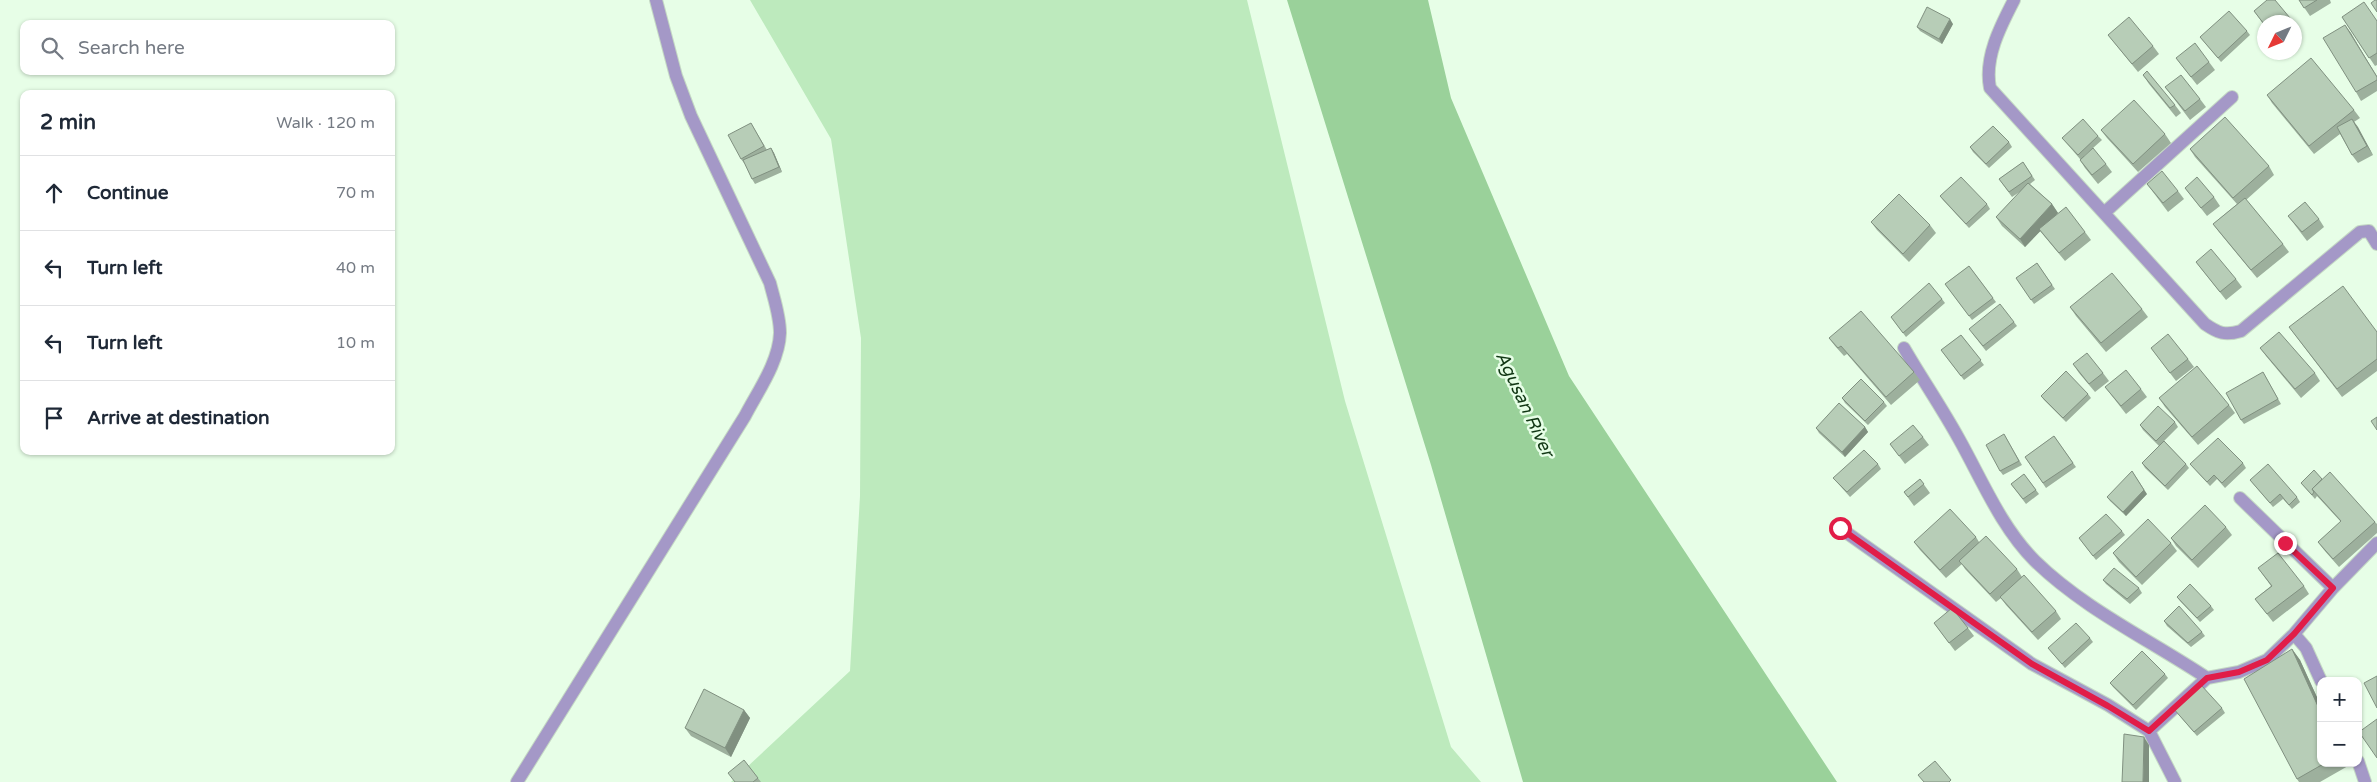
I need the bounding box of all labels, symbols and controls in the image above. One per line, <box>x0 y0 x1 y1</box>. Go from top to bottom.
north arrow <box>2257 15 2302 60</box>
search box <box>20 20 395 75</box>
icon: search <box>38 34 66 62</box>
text: Search here <box>78 37 185 59</box>
text: 2 min <box>40 110 96 135</box>
text: Walk · 120 m <box>276 113 375 133</box>
icon: ahead <box>40 179 68 207</box>
text: Continue <box>87 182 169 204</box>
text: 70 m <box>336 183 375 203</box>
icon: left <box>40 254 68 282</box>
text: Turn left <box>87 257 163 279</box>
text: 40 m <box>336 258 375 278</box>
icon: left <box>40 329 68 357</box>
text: Turn left <box>87 332 163 354</box>
text: 10 m <box>336 333 375 353</box>
water label: Agusan River <box>1491 348 1560 462</box>
icon: arrive <box>40 404 68 432</box>
text: Arrive at destination <box>87 407 270 429</box>
route start <box>1829 517 1852 540</box>
route end <box>2274 532 2297 555</box>
map controls <box>2317 677 2362 767</box>
button: + <box>2317 677 2362 722</box>
button: − <box>2317 722 2362 767</box>

